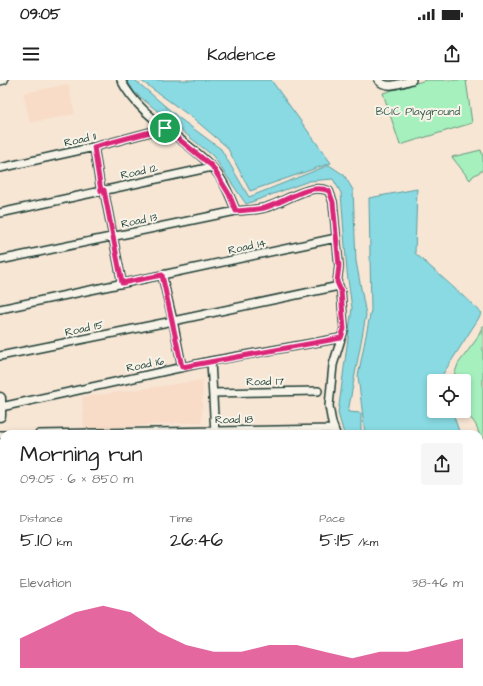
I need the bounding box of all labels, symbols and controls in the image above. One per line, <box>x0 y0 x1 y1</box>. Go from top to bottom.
text: 09:05 <box>20 4 61 25</box>
text: Kadence <box>207 42 276 67</box>
icon: menu <box>20 43 42 65</box>
icon: share <box>441 43 463 65</box>
park label: BCIC Playground <box>376 104 461 120</box>
pin <box>148 111 182 145</box>
icon: arrive <box>154 117 176 139</box>
street label: Road 11 <box>63 128 98 150</box>
street label: Road 12 <box>119 160 160 183</box>
street label: Road 13 <box>120 209 159 232</box>
street label: Road 14 <box>227 235 268 258</box>
street label: Road 15 <box>64 317 105 340</box>
street label: Road 16 <box>125 353 165 376</box>
street label: Road 17 <box>246 374 284 389</box>
map controls <box>427 374 471 418</box>
button: locate <box>427 374 471 418</box>
street label: Road 18 <box>215 412 253 427</box>
text: Morning run <box>20 439 143 470</box>
button: share <box>421 443 463 485</box>
text: 09:05 · 6 × 850 m <box>20 470 133 488</box>
text: Distance <box>20 511 63 526</box>
text: Time <box>170 511 193 526</box>
text: Pace <box>319 511 345 526</box>
text: 5.10 <box>20 526 52 554</box>
text: 26:46 <box>170 526 223 554</box>
text: 5:15 <box>319 526 354 554</box>
text: km <box>52 535 72 550</box>
text: /km <box>354 535 378 550</box>
text: Elevation <box>20 574 71 592</box>
text: 38–46 m <box>412 574 463 592</box>

